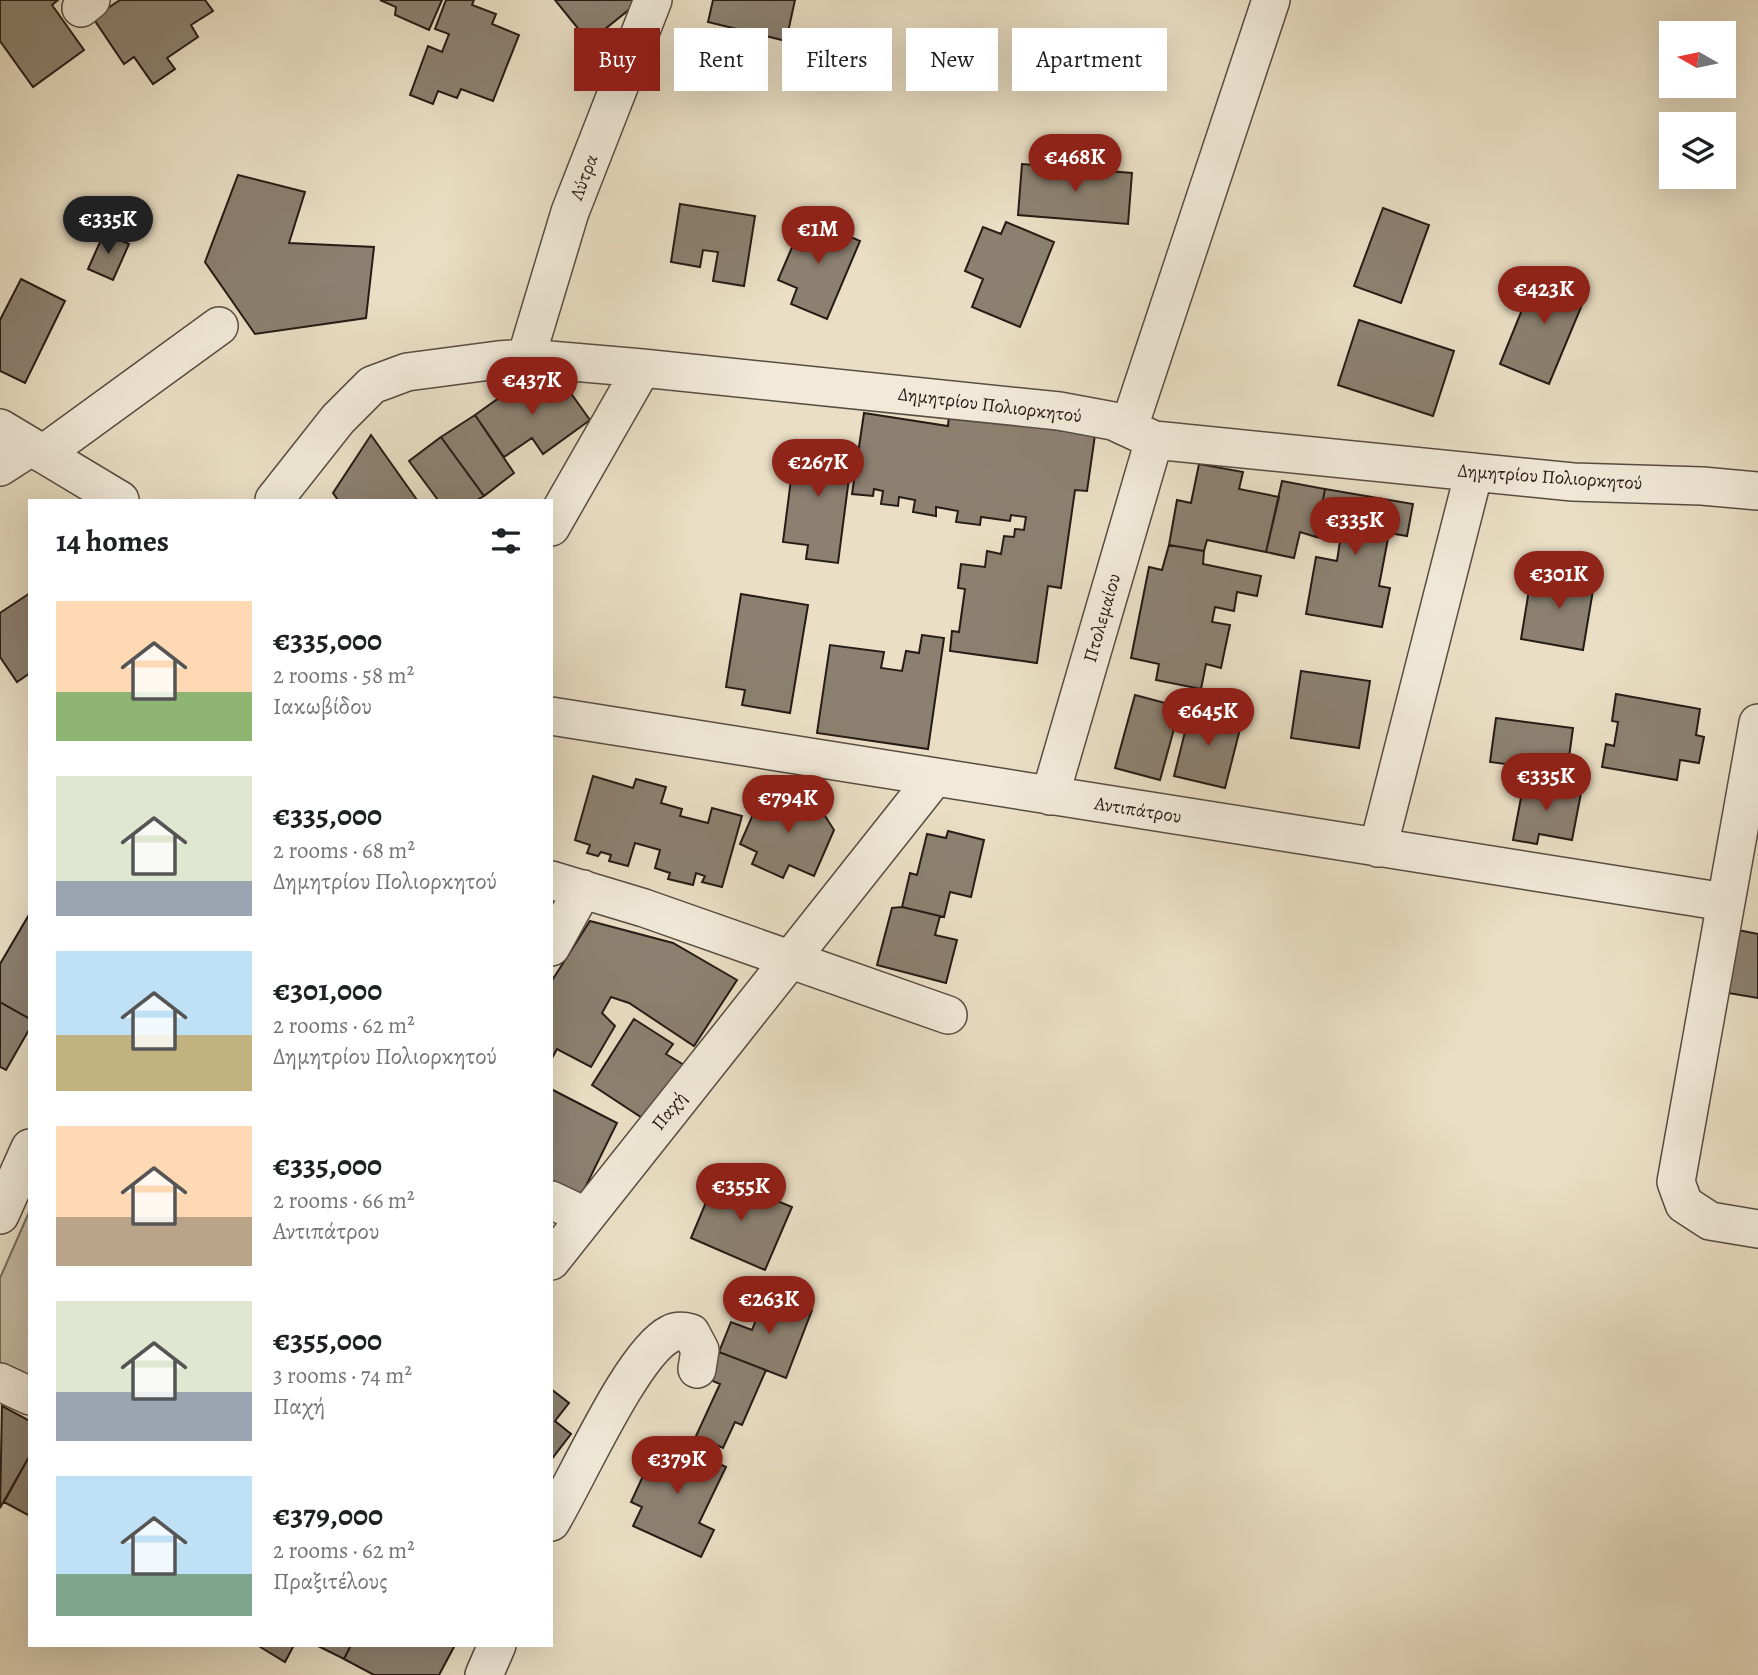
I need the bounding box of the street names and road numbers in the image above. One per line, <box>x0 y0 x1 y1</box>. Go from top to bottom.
street label: Λύτρα <box>563 150 605 205</box>
street label: Δημητρίου Πολιορκητού <box>897 381 1083 429</box>
street label: Δημητρίου Πολιορκητού <box>1457 458 1643 496</box>
street label: Πτολεμαίου <box>1077 571 1127 665</box>
street label: Αντιπάτρου <box>1092 790 1183 830</box>
street label: Παχή <box>646 1086 692 1136</box>

